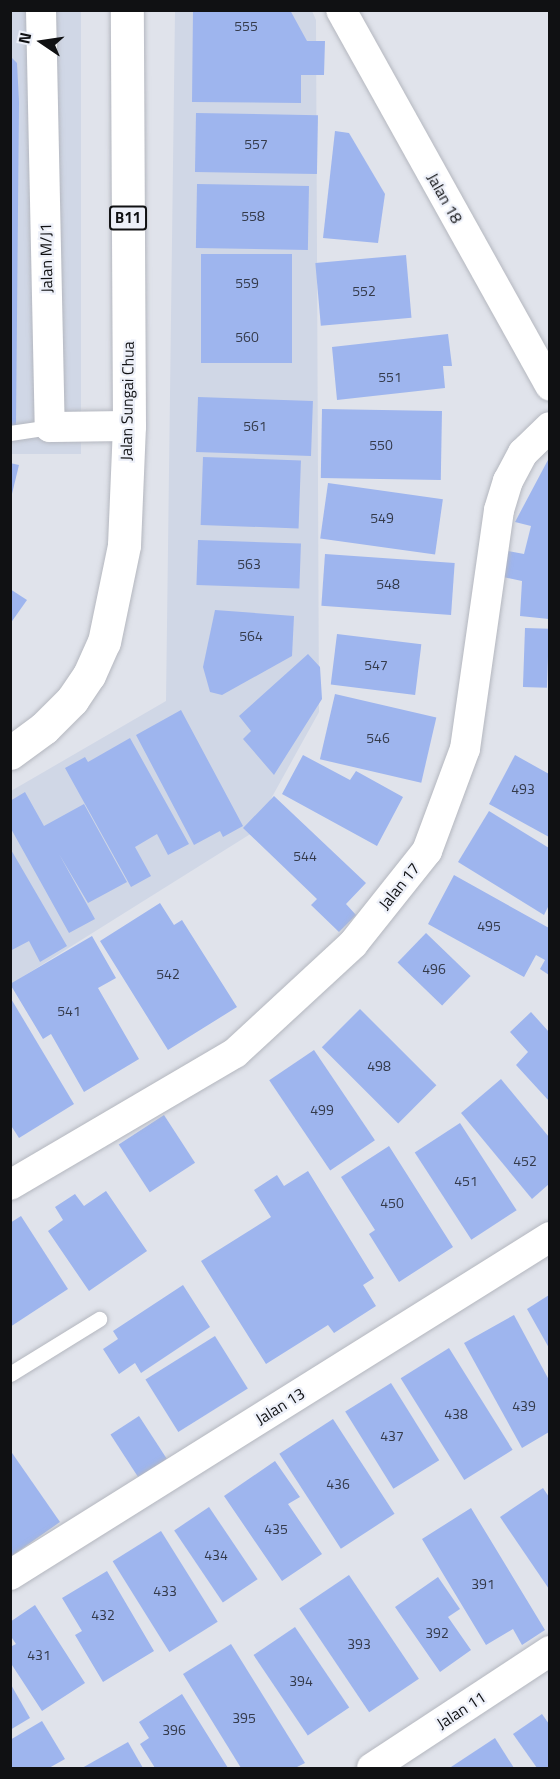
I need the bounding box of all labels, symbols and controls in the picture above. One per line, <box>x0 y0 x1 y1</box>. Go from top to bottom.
north arrow <box>12 12 72 72</box>
house number: 555 <box>234 18 258 34</box>
text: N <box>12 30 37 46</box>
house number: 557 <box>244 136 268 152</box>
street label: Jalan 18 <box>423 170 467 226</box>
road number: B11 <box>108 206 148 230</box>
house number: 558 <box>241 208 265 224</box>
street label: Jalan M/J1 <box>36 223 56 293</box>
house number: 559 <box>235 275 259 291</box>
house number: 552 <box>352 283 376 299</box>
house number: 560 <box>235 329 259 345</box>
street label: Jalan Sungai Chua <box>116 341 138 461</box>
house number: 551 <box>378 369 402 385</box>
house number: 561 <box>243 418 267 434</box>
house number: 550 <box>369 437 393 453</box>
house number: 549 <box>370 510 394 526</box>
house number: 563 <box>237 556 261 572</box>
house number: 548 <box>376 576 400 592</box>
house number: 564 <box>239 628 263 644</box>
house number: 547 <box>364 657 388 673</box>
house number: 546 <box>366 730 390 746</box>
house number: 493 <box>511 781 535 797</box>
house number: 544 <box>293 848 317 864</box>
street label: Jalan 17 <box>374 859 424 913</box>
house number: 495 <box>477 918 501 934</box>
house number: 496 <box>422 961 446 977</box>
house number: 542 <box>156 966 180 982</box>
house number: 541 <box>57 1003 81 1019</box>
house number: 498 <box>367 1058 391 1074</box>
house number: 499 <box>310 1102 334 1118</box>
house number: 452 <box>513 1153 537 1169</box>
house number: 451 <box>454 1173 478 1189</box>
house number: 450 <box>380 1195 404 1211</box>
street label: Jalan 13 <box>252 1383 308 1429</box>
house number: 439 <box>512 1398 536 1414</box>
house number: 438 <box>444 1406 468 1422</box>
house number: 437 <box>380 1428 404 1444</box>
house number: 436 <box>326 1476 350 1492</box>
house number: 435 <box>264 1521 288 1537</box>
house number: 434 <box>204 1547 228 1563</box>
house number: 391 <box>471 1576 495 1592</box>
house number: 433 <box>153 1583 177 1599</box>
house number: 432 <box>91 1607 115 1623</box>
house number: 392 <box>425 1625 449 1641</box>
house number: 393 <box>347 1636 371 1652</box>
house number: 431 <box>27 1647 51 1663</box>
house number: 394 <box>289 1673 313 1689</box>
street label: Jalan 11 <box>433 1687 489 1733</box>
house number: 395 <box>232 1710 256 1726</box>
house number: 396 <box>162 1722 186 1738</box>

